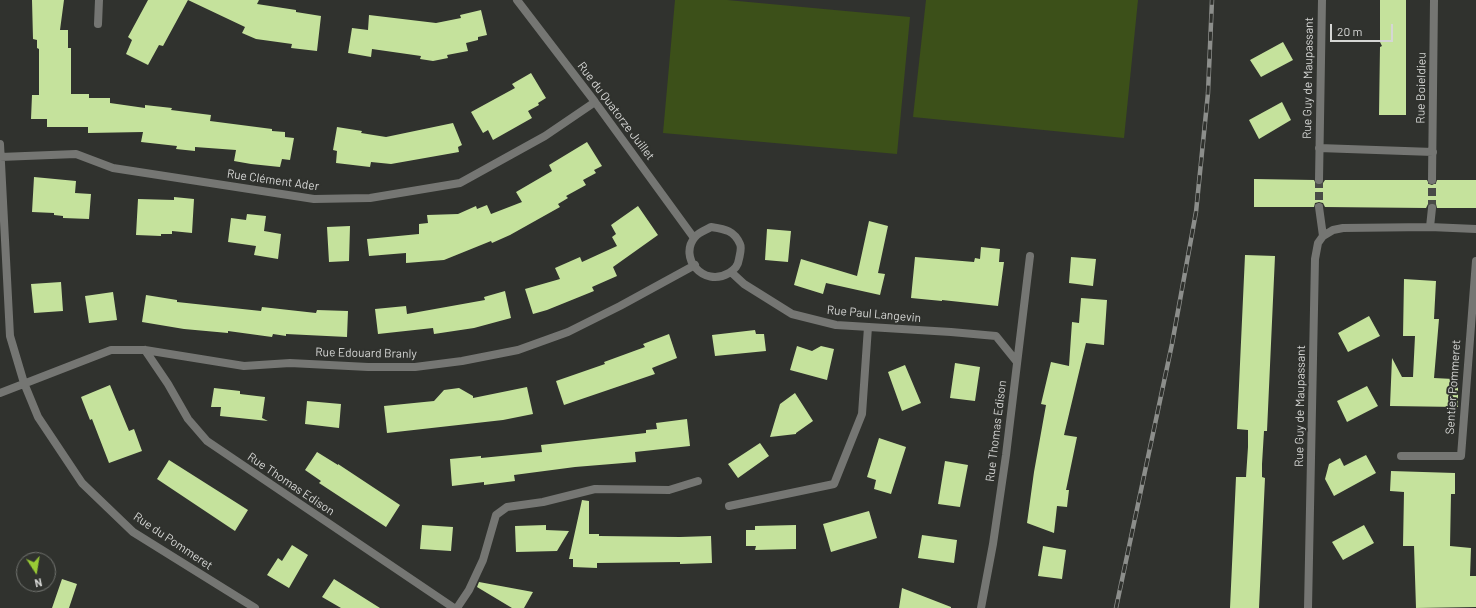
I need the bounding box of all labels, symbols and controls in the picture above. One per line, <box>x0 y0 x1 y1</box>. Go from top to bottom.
scale bar <box>1332 16 1395 42</box>
street label: Rue Guy de Maupassant <box>1300 17 1316 139</box>
text: 20 m <box>1337 24 1363 38</box>
street label: Rue Boieldieu <box>1413 52 1429 124</box>
street label: Rue du Quatorze Juillet <box>574 59 658 163</box>
street label: Rue Clément Ader <box>226 166 320 194</box>
street label: Rue Paul Langevin <box>826 303 922 325</box>
street label: Sentier Pommeret <box>1443 339 1463 435</box>
street label: Rue Edouard Branly <box>315 345 417 361</box>
street label: Rue Guy de Maupassant <box>1292 345 1308 467</box>
street label: Rue Thomas Edison <box>983 379 1009 483</box>
street label: Rue Thomas Edison <box>245 449 337 519</box>
street label: Rue du Pommeret <box>131 509 215 573</box>
north arrow <box>16 552 56 592</box>
text: N <box>33 576 43 590</box>

